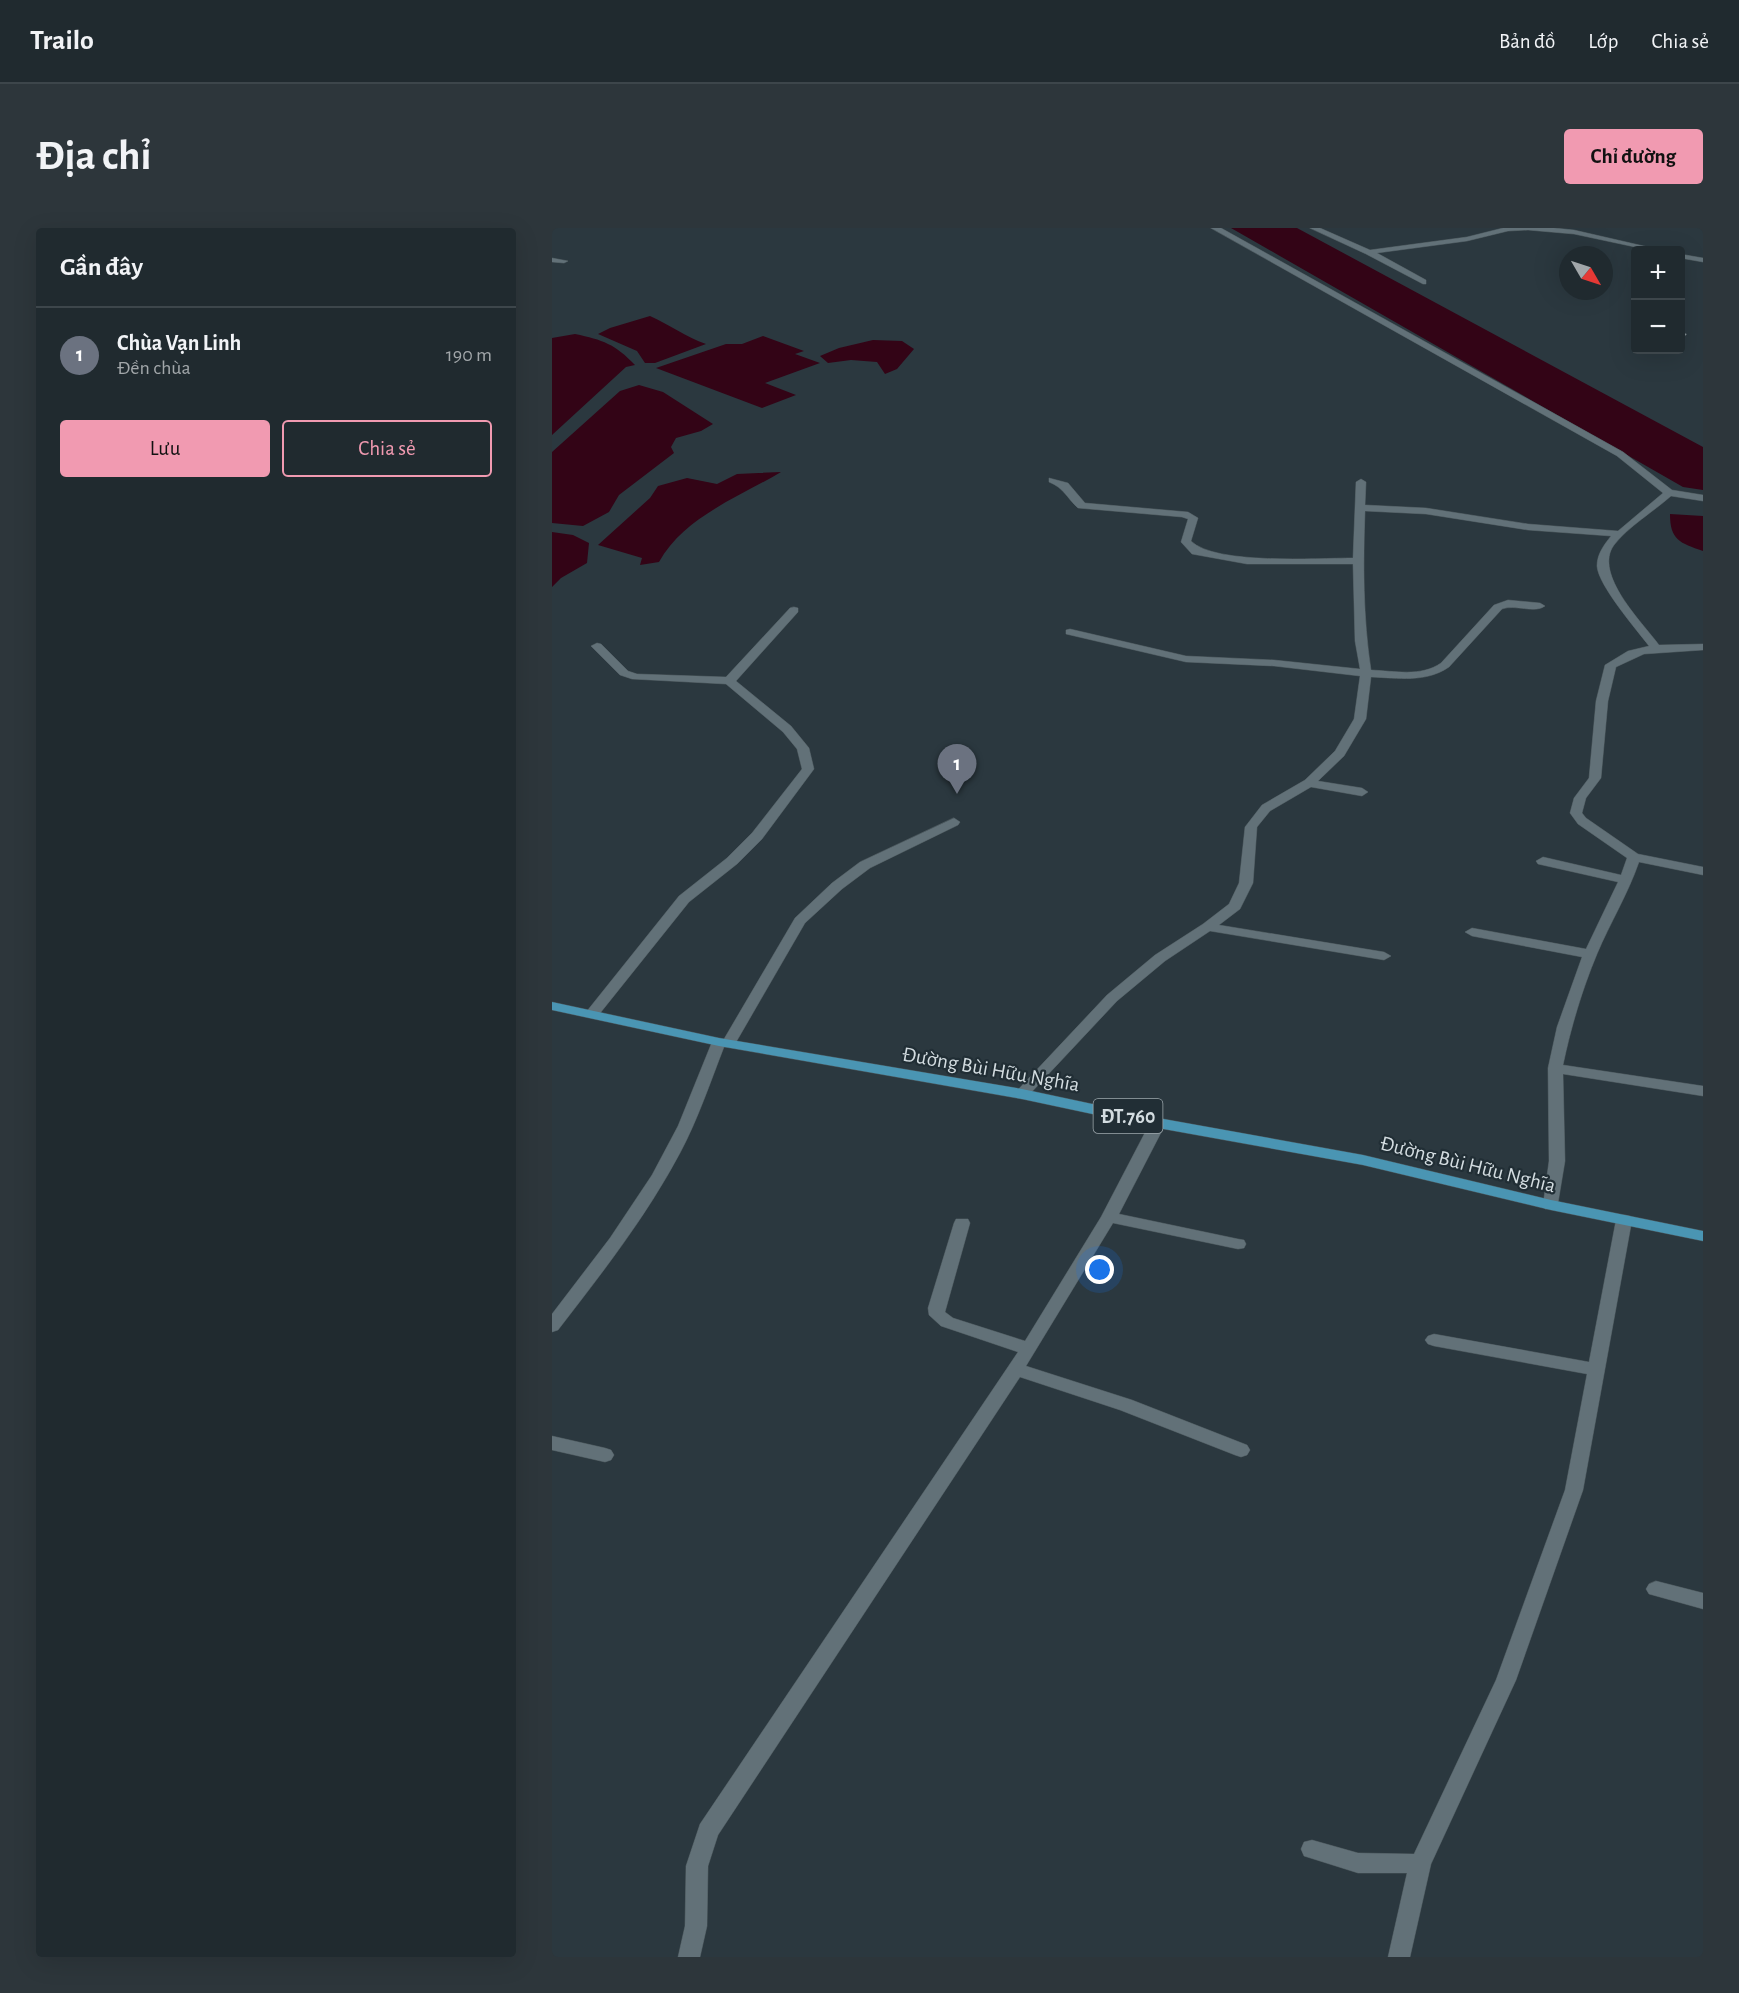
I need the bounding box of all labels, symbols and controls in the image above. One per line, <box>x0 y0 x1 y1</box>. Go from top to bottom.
text: Trailo <box>30 27 94 55</box>
text: Bản đồ <box>1499 31 1555 52</box>
text: Lớp <box>1588 31 1618 52</box>
text: Chia sẻ <box>1651 31 1709 52</box>
button: Chỉ đường <box>1564 129 1703 184</box>
text: Địa chỉ <box>36 135 151 177</box>
north arrow <box>1559 246 1613 300</box>
map controls <box>1631 246 1685 354</box>
button: + <box>1631 246 1685 300</box>
text: Gần đây <box>60 254 143 280</box>
button: − <box>1631 300 1685 354</box>
text: Chùa Vạn Linh <box>117 332 241 354</box>
text: 1 <box>76 345 83 365</box>
text: 190 m <box>446 345 492 365</box>
text: Đền chùa <box>117 358 191 378</box>
button: Lưu <box>60 420 270 477</box>
button: Chia sẻ <box>282 420 492 477</box>
pin: 1 <box>938 744 976 794</box>
street label: Đường Bùi Hữu Nghĩa <box>900 1044 1082 1096</box>
road number: ĐT.760 <box>1094 1099 1162 1133</box>
street label: Đường Bùi Hữu Nghĩa <box>1378 1133 1558 1197</box>
your location <box>1085 1255 1114 1284</box>

